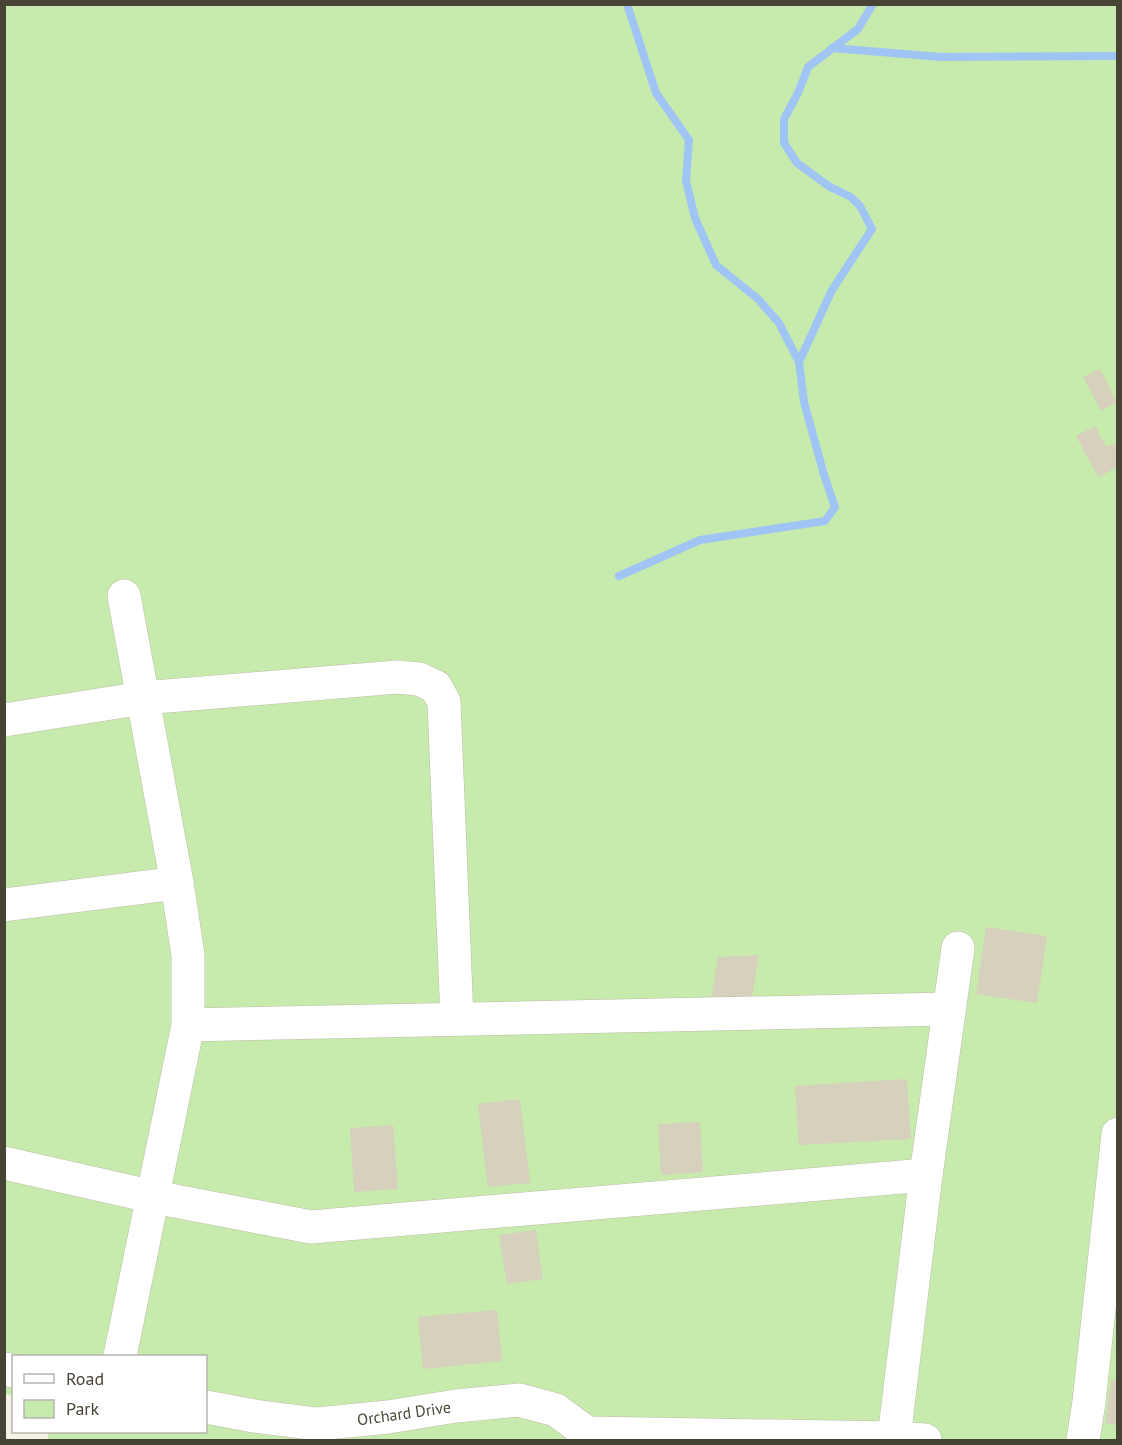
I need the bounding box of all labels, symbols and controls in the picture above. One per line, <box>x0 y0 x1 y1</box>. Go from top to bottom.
legend <box>12 1355 207 1433</box>
text: Road <box>66 1367 104 1390</box>
text: Park <box>66 1397 99 1420</box>
street label: Orchard Drive <box>356 1397 452 1429</box>

